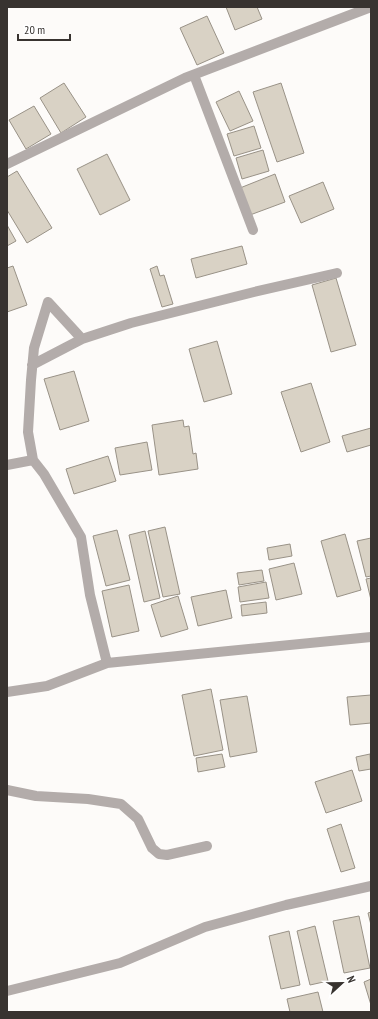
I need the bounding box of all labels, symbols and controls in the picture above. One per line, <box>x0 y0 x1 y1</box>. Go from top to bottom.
scale bar <box>18 16 70 42</box>
text: 20 m <box>24 22 45 37</box>
north arrow <box>322 963 362 1003</box>
text: N <box>344 974 359 985</box>

